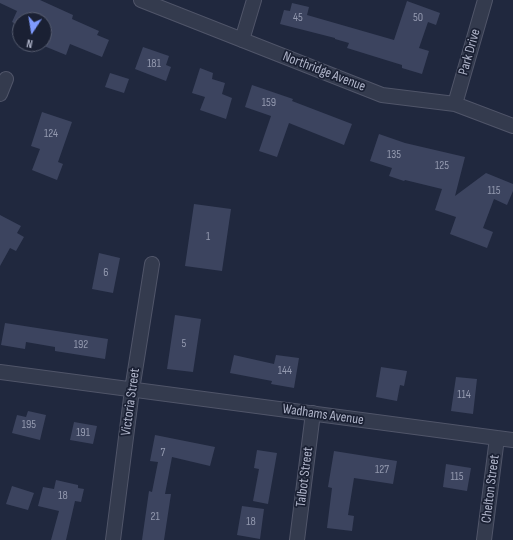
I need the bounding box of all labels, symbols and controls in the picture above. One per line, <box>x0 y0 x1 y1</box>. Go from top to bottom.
house number: 45 <box>293 11 303 25</box>
house number: 50 <box>413 11 423 25</box>
north arrow <box>12 12 52 52</box>
street label: Park Drive <box>455 27 485 77</box>
text: N <box>25 36 34 50</box>
street label: Northridge Avenue <box>280 48 368 96</box>
house number: 181 <box>147 57 161 71</box>
house number: 159 <box>262 96 276 110</box>
house number: 124 <box>44 127 58 141</box>
house number: 135 <box>387 148 401 162</box>
house number: 125 <box>435 159 449 173</box>
house number: 115 <box>487 184 501 198</box>
house number: 1 <box>206 230 210 244</box>
house number: 6 <box>103 266 109 280</box>
house number: 5 <box>182 337 186 351</box>
house number: 192 <box>74 338 88 352</box>
house number: 144 <box>278 364 292 378</box>
street label: Victoria Street <box>118 367 144 437</box>
house number: 114 <box>457 388 471 402</box>
street label: Wadhams Avenue <box>281 401 365 429</box>
house number: 195 <box>22 418 36 432</box>
house number: 191 <box>76 426 90 440</box>
house number: 7 <box>161 446 165 460</box>
street label: Talbot Street <box>293 446 317 508</box>
street label: Chelton Street <box>478 454 504 524</box>
house number: 127 <box>375 463 389 477</box>
house number: 115 <box>450 470 464 484</box>
house number: 18 <box>58 489 68 503</box>
house number: 21 <box>150 510 160 524</box>
house number: 18 <box>246 515 256 529</box>

